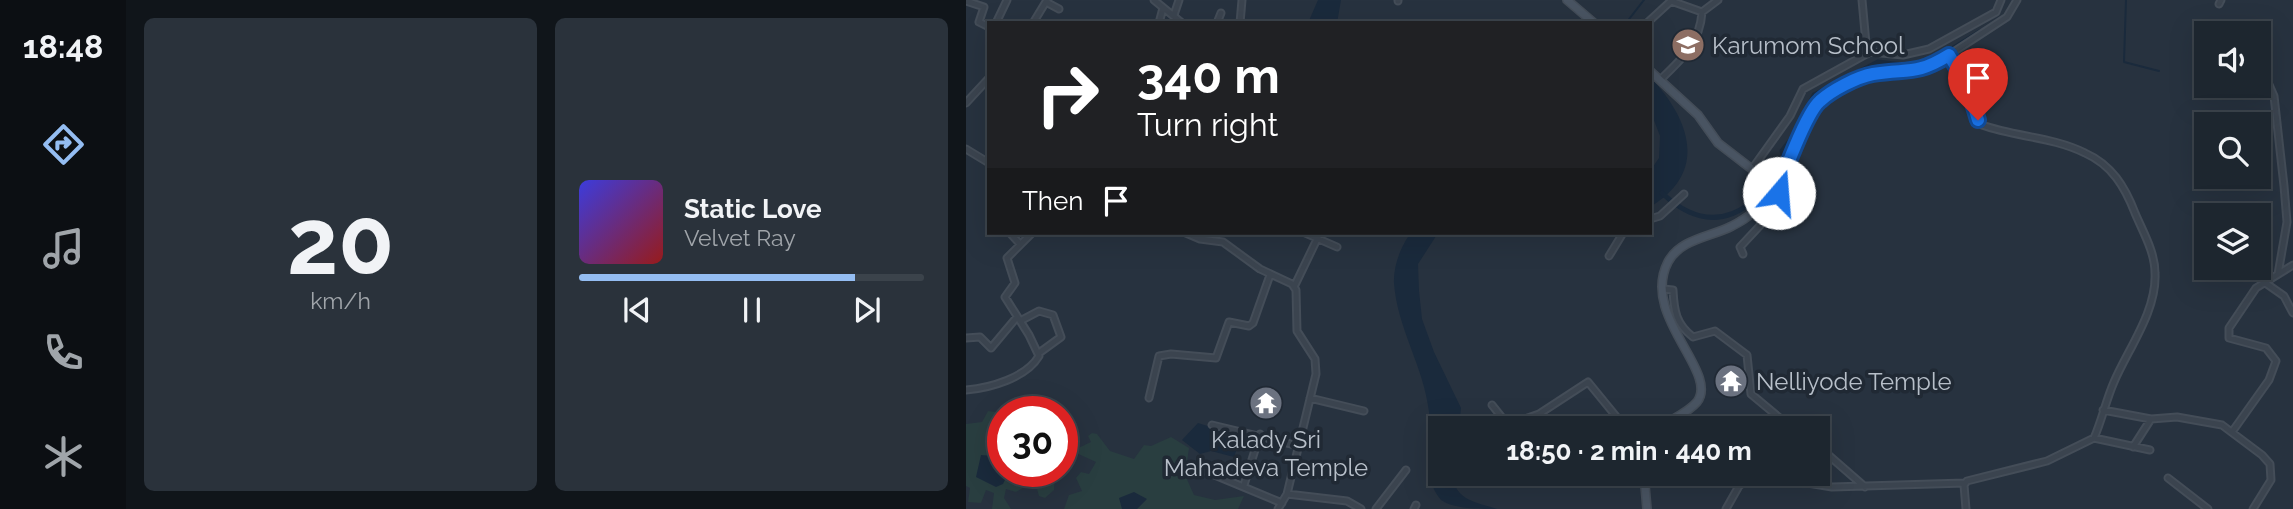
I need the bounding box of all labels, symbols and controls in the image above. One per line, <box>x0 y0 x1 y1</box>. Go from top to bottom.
map controls <box>2194 21 2271 280</box>
button: sound <box>2194 21 2271 98</box>
school or university icon: Karumom School <box>1669 26 1707 64</box>
text: 18:48 <box>23 28 103 65</box>
place label: Karumom School <box>1712 31 1905 60</box>
text: 340 m <box>1137 47 1280 104</box>
pin <box>1948 48 2008 120</box>
icon: right <box>1022 49 1113 140</box>
icon: arrive <box>1959 59 1997 97</box>
text: Turn right <box>1137 106 1278 143</box>
button: search <box>2194 112 2271 189</box>
icon: directions <box>39 120 88 169</box>
position arrow <box>1742 156 1816 230</box>
icon: arrive <box>1097 182 1135 220</box>
text: Then <box>1022 186 1083 216</box>
text: 20 <box>287 188 394 295</box>
text: Static Love <box>684 194 822 224</box>
button: layers <box>2194 203 2271 280</box>
icon: music <box>39 224 88 273</box>
text: Velvet Ray <box>684 224 796 251</box>
text: km/h <box>310 287 371 314</box>
icon: previous <box>618 291 656 329</box>
icon: pause <box>733 291 771 329</box>
icon: next <box>848 291 886 329</box>
icon: phone <box>39 328 88 377</box>
temple icon: Nelliyode Temple <box>1712 362 1750 400</box>
place label: Nelliyode Temple <box>1756 367 1952 396</box>
temple icon: Kalady Sri Mahadeva Temple <box>1247 384 1285 422</box>
speed limit sign: 30 <box>987 396 1078 487</box>
place label: Kalady Sri Mahadeva Temple <box>1164 425 1368 482</box>
icon: climate <box>39 432 88 481</box>
text: 18:50 · 2 min · 440 m <box>1506 436 1752 466</box>

